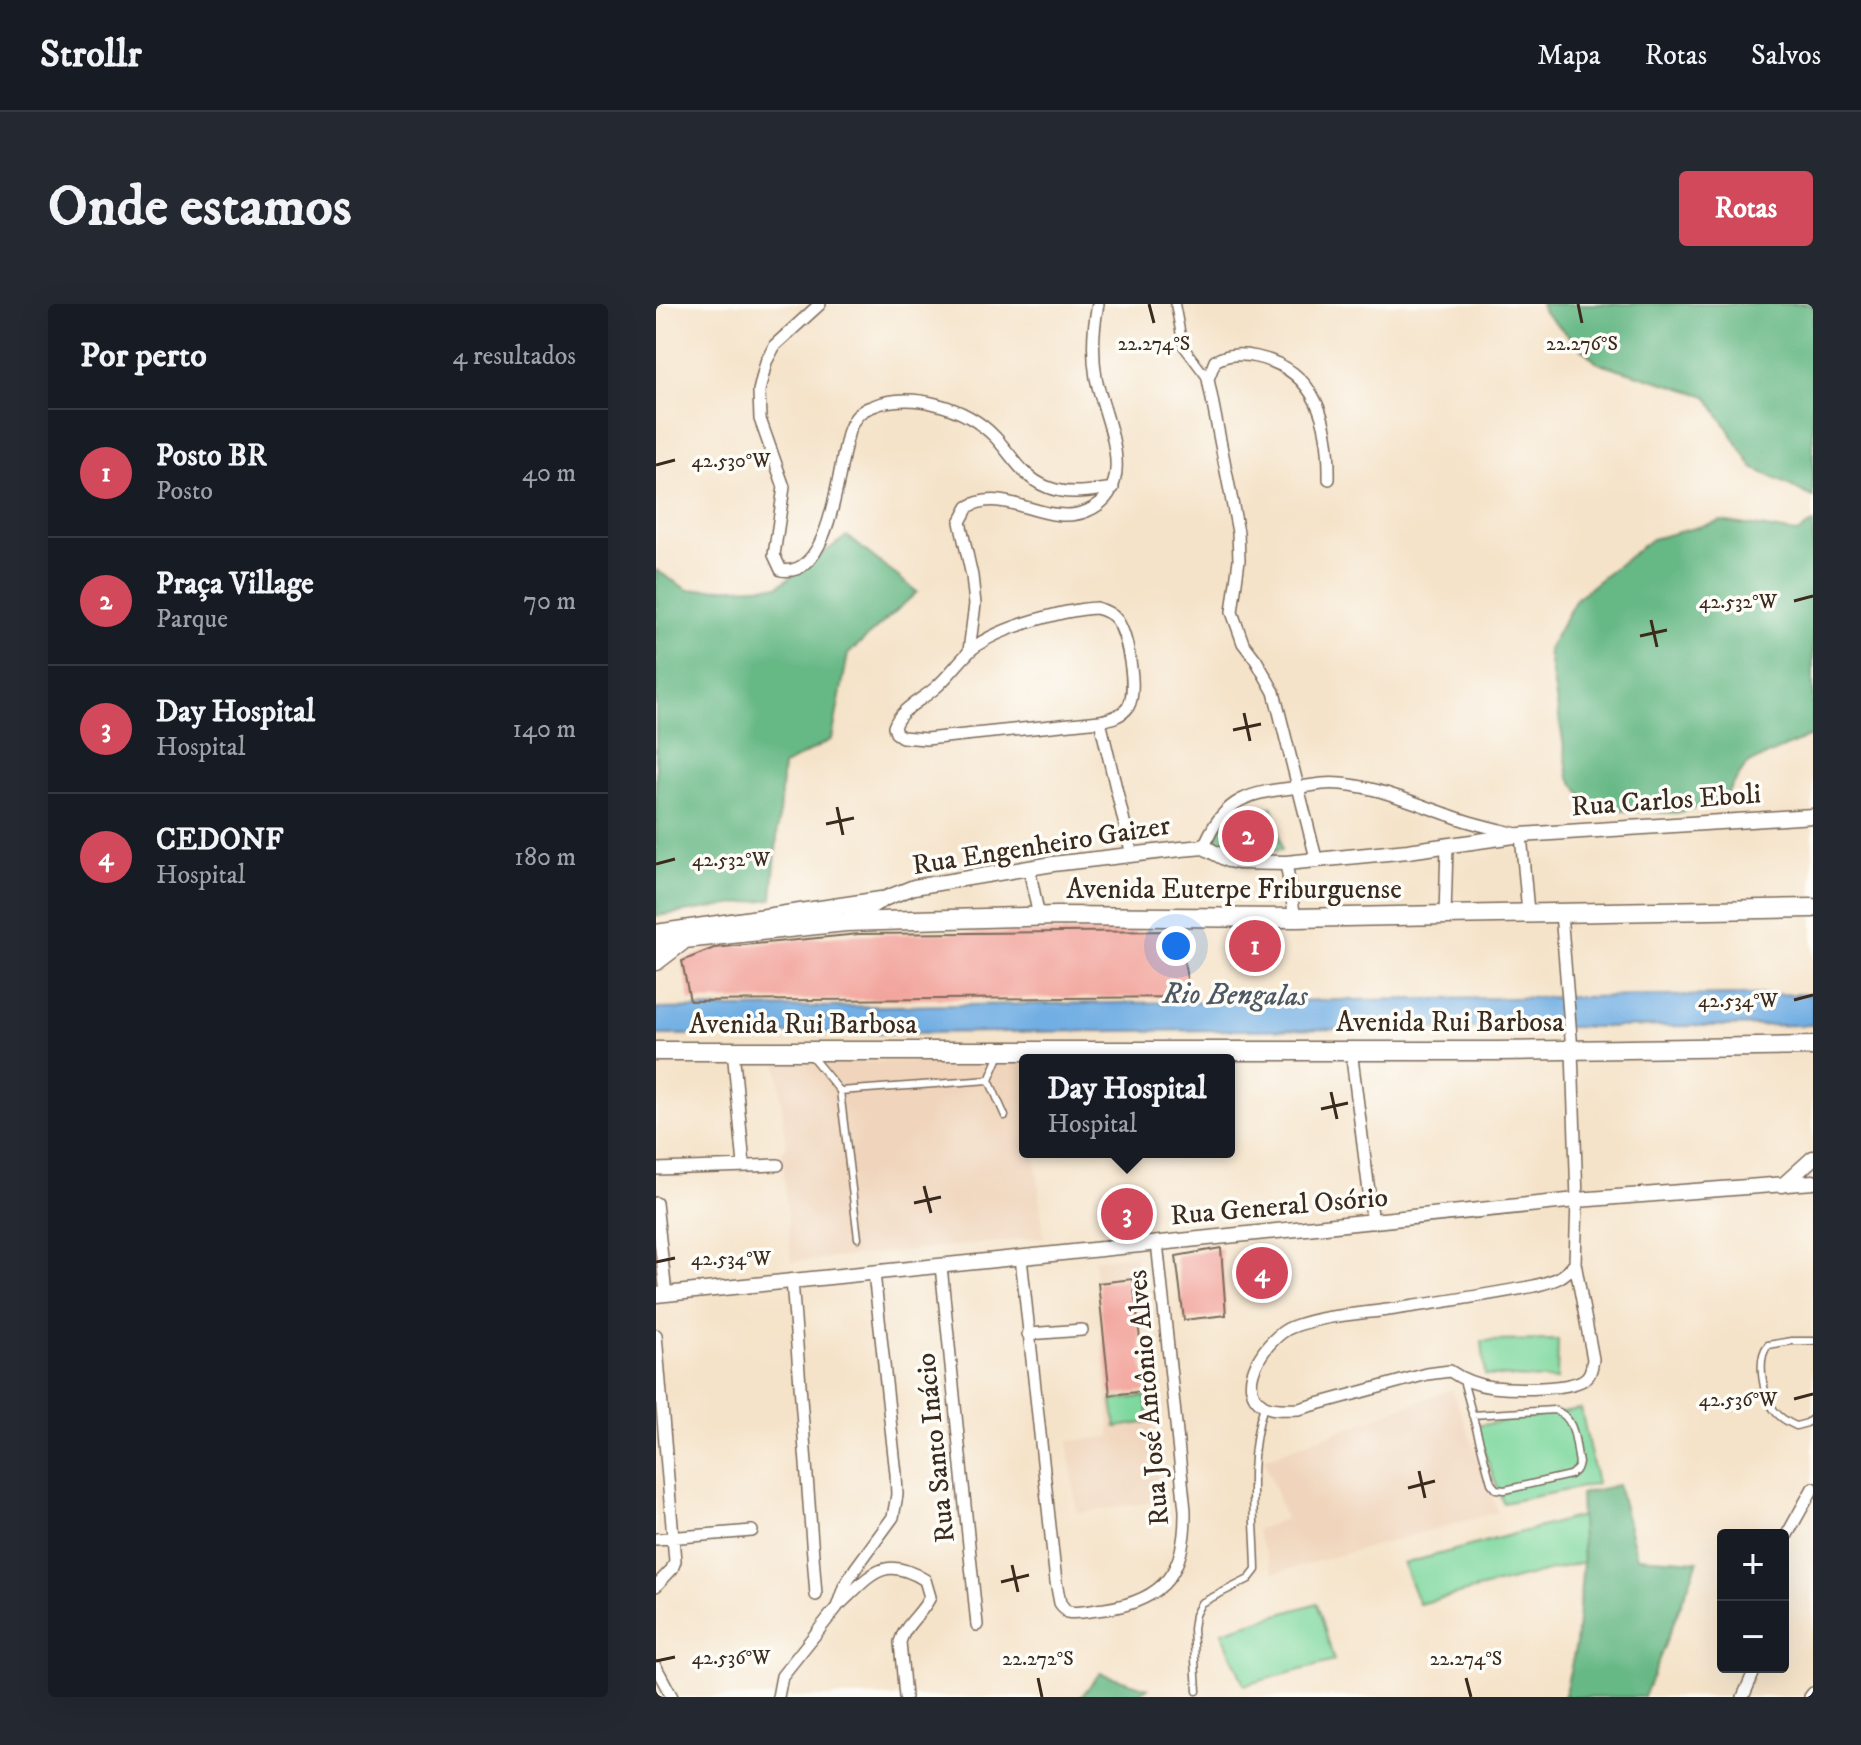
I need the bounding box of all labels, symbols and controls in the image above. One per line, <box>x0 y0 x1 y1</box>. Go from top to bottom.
text: Strollr <box>40 31 142 79</box>
text: Mapa <box>1537 38 1601 73</box>
text: Rotas <box>1645 38 1707 73</box>
text: Salvos <box>1751 38 1821 73</box>
button: Rotas <box>1679 171 1813 246</box>
text: Onde estamos <box>48 173 351 243</box>
text: 22.274°S <box>1118 332 1190 357</box>
text: 22.276°S <box>1546 332 1618 357</box>
text: Por perto <box>80 335 207 377</box>
text: 4 resultados <box>452 340 576 373</box>
text: Posto BR <box>156 438 267 475</box>
text: 42.530°W <box>691 449 771 474</box>
text: 1 <box>101 457 111 490</box>
text: 40 m <box>522 457 576 490</box>
text: Posto <box>156 475 213 508</box>
text: Praça Village <box>156 566 314 603</box>
text: 2 <box>100 585 112 618</box>
text: 70 m <box>523 585 576 618</box>
text: 42.532°W <box>1699 590 1778 615</box>
text: Parque <box>156 603 228 636</box>
text: Day Hospital <box>156 694 315 731</box>
text: 3 <box>101 713 111 746</box>
text: 140 m <box>512 713 576 746</box>
text: Hospital <box>156 731 246 764</box>
street label: Rua Carlos Eboli <box>1570 776 1762 825</box>
pin: 2 <box>1222 806 1274 866</box>
street label: Rua Engenheiro Gaizer <box>910 808 1173 883</box>
text: CEDONF <box>156 822 283 859</box>
text: 4 <box>99 841 113 874</box>
text: 180 m <box>514 841 576 874</box>
text: 42.532°W <box>692 848 771 873</box>
text: Hospital <box>156 859 246 892</box>
street label: Avenida Euterpe Friburguense <box>1066 872 1402 907</box>
pin: 1 <box>1229 916 1281 976</box>
your location <box>1156 926 1196 966</box>
water label: Rio Bengalas <box>1161 976 1309 1015</box>
text: 42.534°W <box>1698 989 1779 1014</box>
street label: Avenida Rui Barbosa <box>1336 1005 1564 1040</box>
street label: Avenida Rui Barbosa <box>689 1007 917 1042</box>
popup <box>1019 1054 1235 1158</box>
text: Day Hospital <box>1048 1071 1206 1108</box>
text: Hospital <box>1048 1108 1137 1141</box>
street label: Rua General Osório <box>1169 1180 1389 1233</box>
pin: 3 <box>1101 1184 1153 1244</box>
pin: 4 <box>1236 1243 1288 1303</box>
text: 42.534°W <box>691 1247 772 1272</box>
street label: Rua José Antônio Alves <box>1120 1268 1177 1527</box>
street label: Rua Santo Inácio <box>908 1351 963 1544</box>
text: 42.536°W <box>1699 1388 1778 1413</box>
map controls <box>1717 1529 1789 1673</box>
button: + <box>1717 1529 1789 1601</box>
button: − <box>1717 1601 1789 1673</box>
text: 42.536°W <box>692 1646 771 1671</box>
text: 22.272°S <box>1002 1647 1074 1672</box>
text: 22.274°S <box>1430 1647 1502 1672</box>

